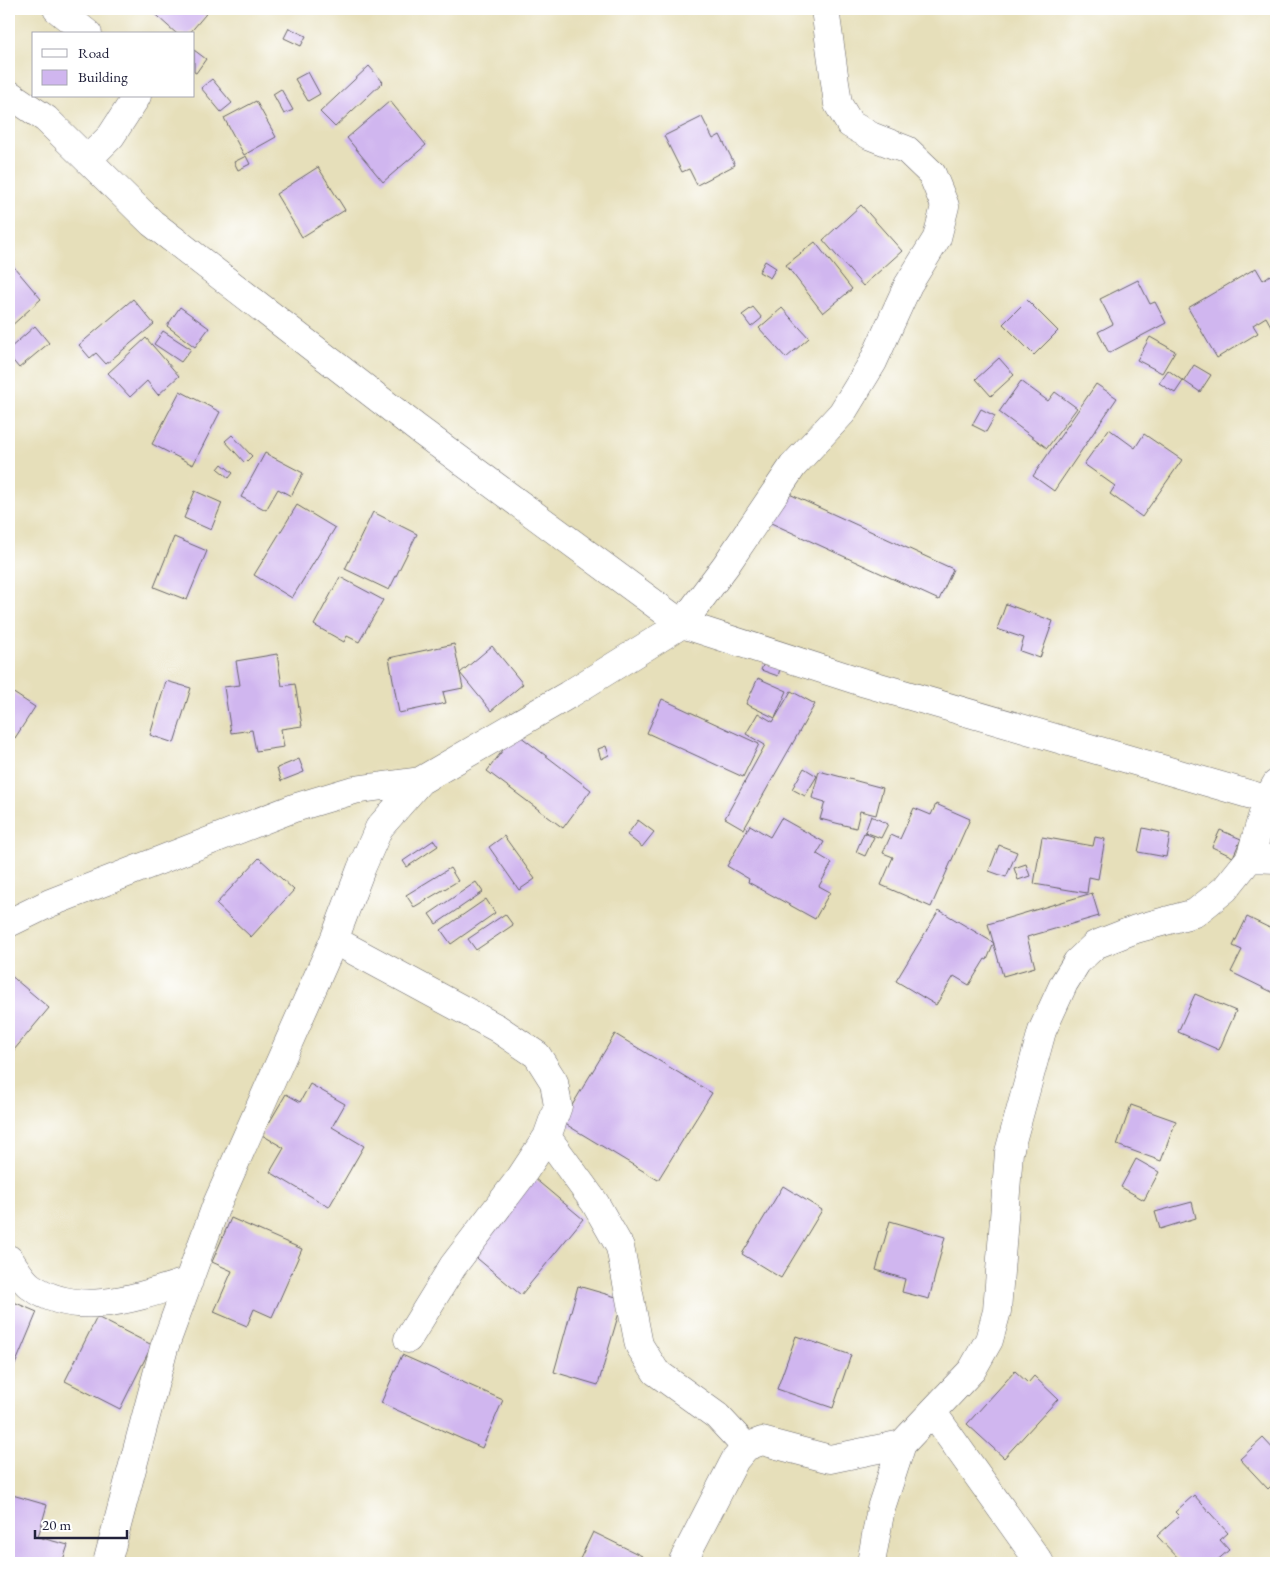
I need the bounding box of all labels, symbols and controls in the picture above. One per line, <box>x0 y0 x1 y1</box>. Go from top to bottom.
legend <box>32 32 195 98</box>
text: Road <box>78 43 110 62</box>
text: Building <box>78 67 128 86</box>
scale bar <box>35 1507 128 1539</box>
text: 20 m <box>42 1515 71 1534</box>

